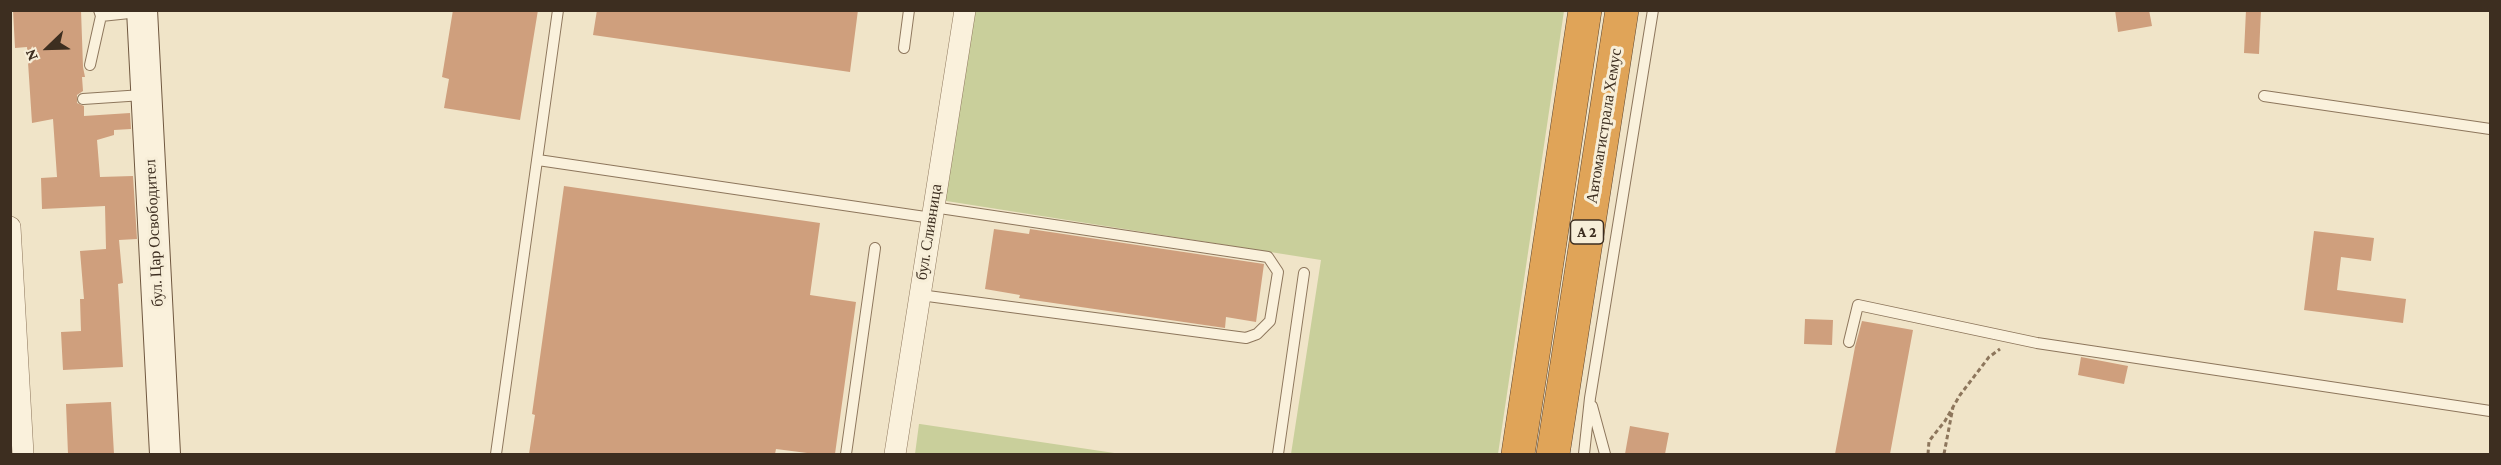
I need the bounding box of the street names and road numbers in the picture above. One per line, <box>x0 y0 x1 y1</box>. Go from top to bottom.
street label: Автомагистрала Хемус <box>1582 47 1626 205</box>
street label: бул. Цар Освободител <box>141 159 167 307</box>
street label: бул. Сливница <box>912 183 946 281</box>
road number: A 2 <box>1570 220 1604 244</box>

